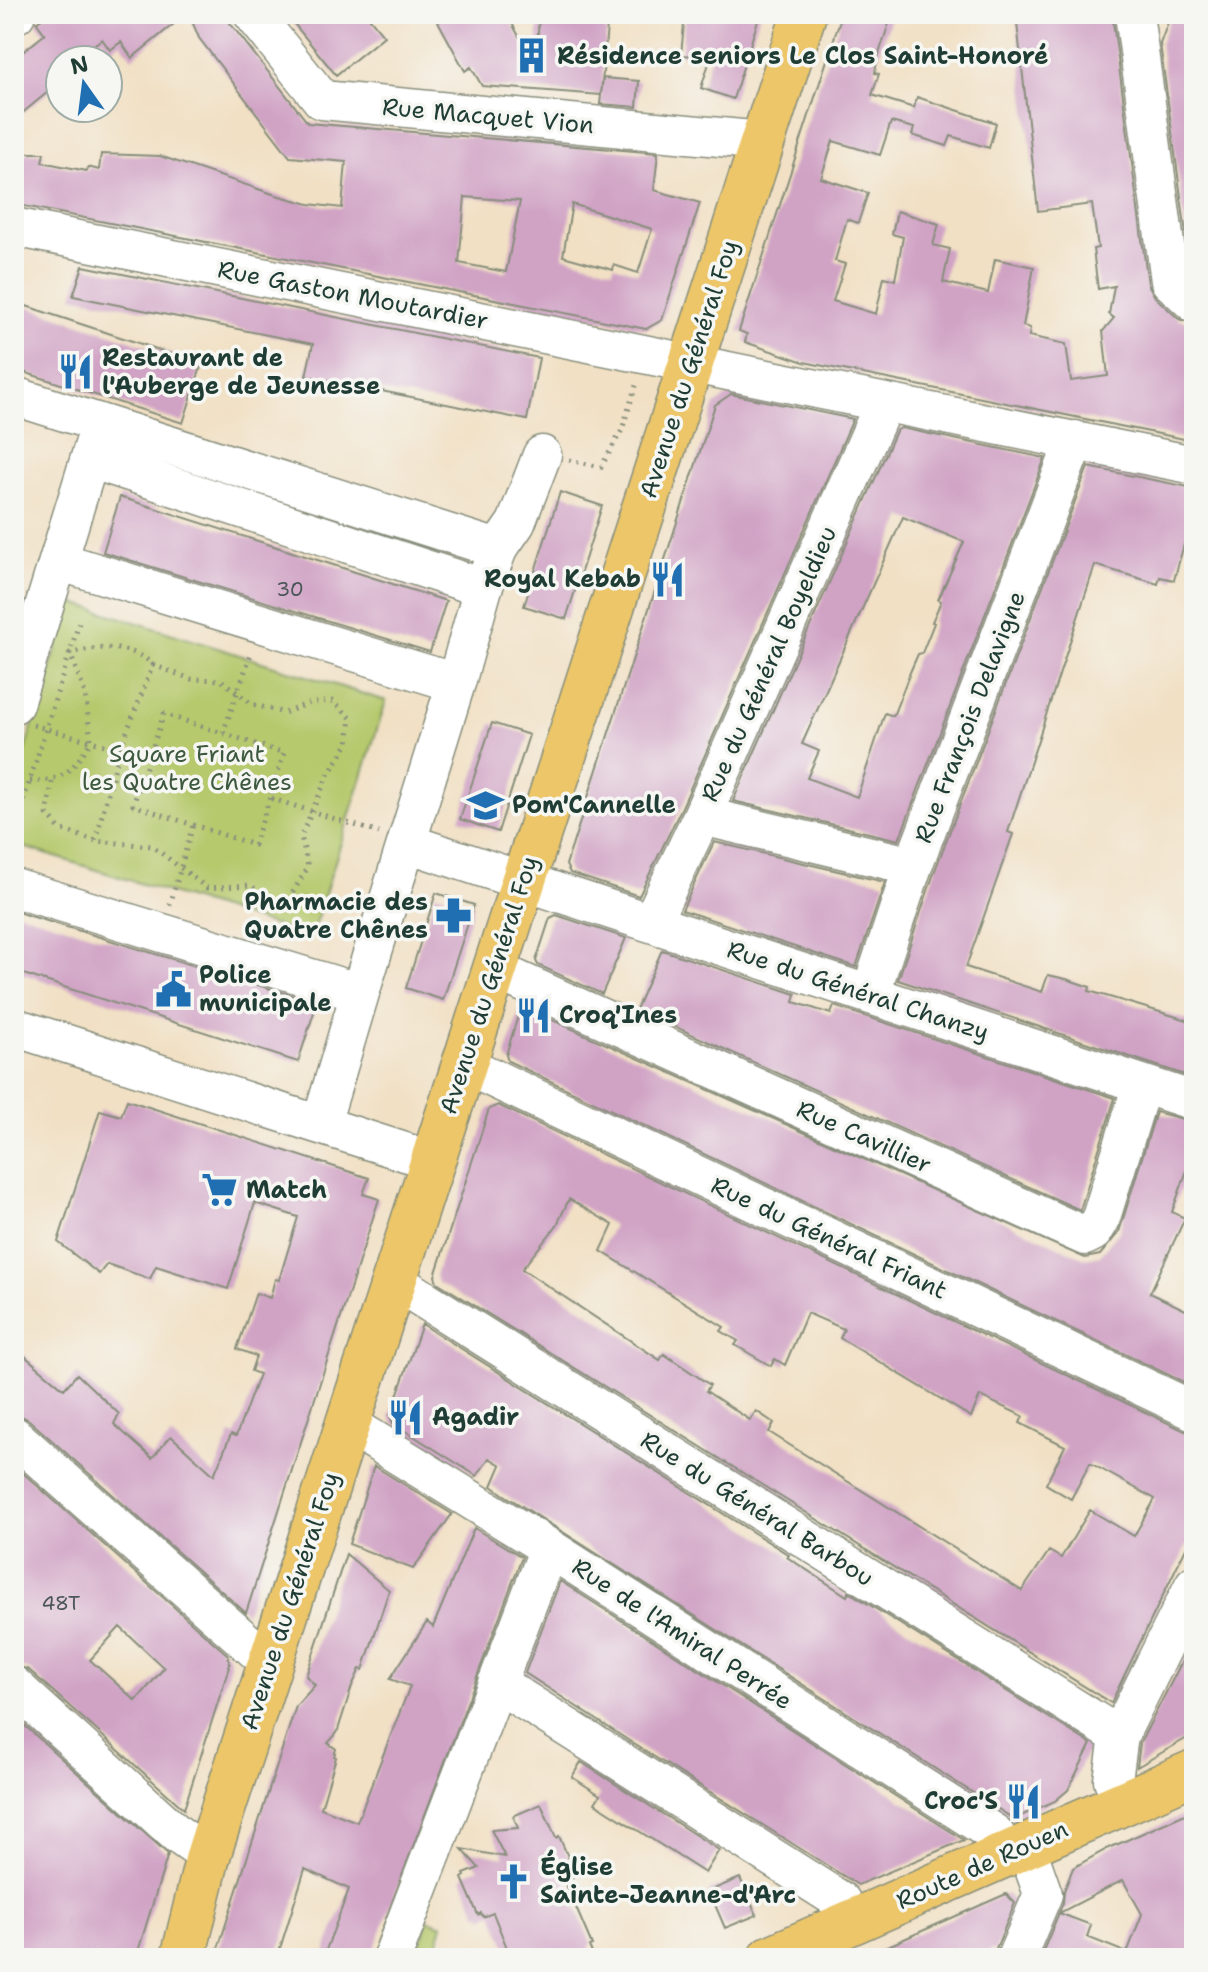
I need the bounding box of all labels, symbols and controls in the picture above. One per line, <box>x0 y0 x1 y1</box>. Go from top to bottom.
building icon: Résidence seniors Le Clos Saint-Honoré <box>512 37 550 75</box>
place label: Résidence seniors Le Clos Saint-Honoré <box>557 40 1048 72</box>
north arrow <box>44 44 124 124</box>
text: N <box>67 49 91 81</box>
street label: Rue Macquet Vion <box>381 91 595 141</box>
street label: Avenue du Général Foy <box>632 236 746 502</box>
street label: Rue Gaston Moutardier <box>215 253 491 337</box>
place label: Restaurant de l'Auberge de Jeunesse <box>102 342 380 402</box>
restaurant icon: Restaurant de l'Auberge de Jeunesse <box>57 353 95 391</box>
street label: Rue du Général Boyeldieu <box>694 521 844 807</box>
restaurant icon: Royal Kebab <box>648 560 686 598</box>
place label: Royal Kebab <box>484 563 641 595</box>
house number: 30 <box>276 576 304 602</box>
street label: Rue François Delavigne <box>907 586 1033 848</box>
park label: Square Friant les Quatre Chênes <box>82 738 292 798</box>
school or university icon: Pom'Cannelle <box>467 786 505 824</box>
place label: Pom'Cannelle <box>512 789 676 821</box>
street label: Avenue du Général Foy <box>432 852 546 1118</box>
place label: Pharmacie des Quatre Chênes <box>244 886 428 946</box>
pharmacy icon: Pharmacie des Quatre Chênes <box>435 897 473 935</box>
street label: Rue du Général Chanzy <box>723 934 993 1048</box>
place label: Police municipale <box>199 959 332 1019</box>
public building icon: Police municipale <box>154 970 192 1008</box>
restaurant icon: Croq'Ines <box>514 996 552 1034</box>
place label: Croq'Ines <box>559 999 677 1031</box>
street label: Rue Cavillier <box>792 1093 936 1181</box>
street label: Rue du Général Friant <box>706 1169 952 1307</box>
supermarket icon: Match <box>201 1171 239 1209</box>
place label: Match <box>246 1174 327 1206</box>
restaurant icon: Agadir <box>387 1398 425 1436</box>
place label: Agadir <box>432 1401 519 1433</box>
street label: Rue du Général Barbou <box>634 1424 880 1594</box>
street label: Avenue du Général Foy <box>233 1468 347 1734</box>
street label: Rue de l'Amiral Perrée <box>566 1551 798 1717</box>
house number: 48T <box>42 1590 80 1616</box>
restaurant icon: Croc'S <box>1005 1782 1043 1820</box>
place label: Croc'S <box>924 1785 998 1817</box>
street label: Route de Rouen <box>891 1813 1073 1917</box>
place label: Église Sainte-Jeanne-d'Arc <box>540 1849 796 1911</box>
church icon: Église Sainte-Jeanne-d'Arc <box>495 1862 533 1900</box>

